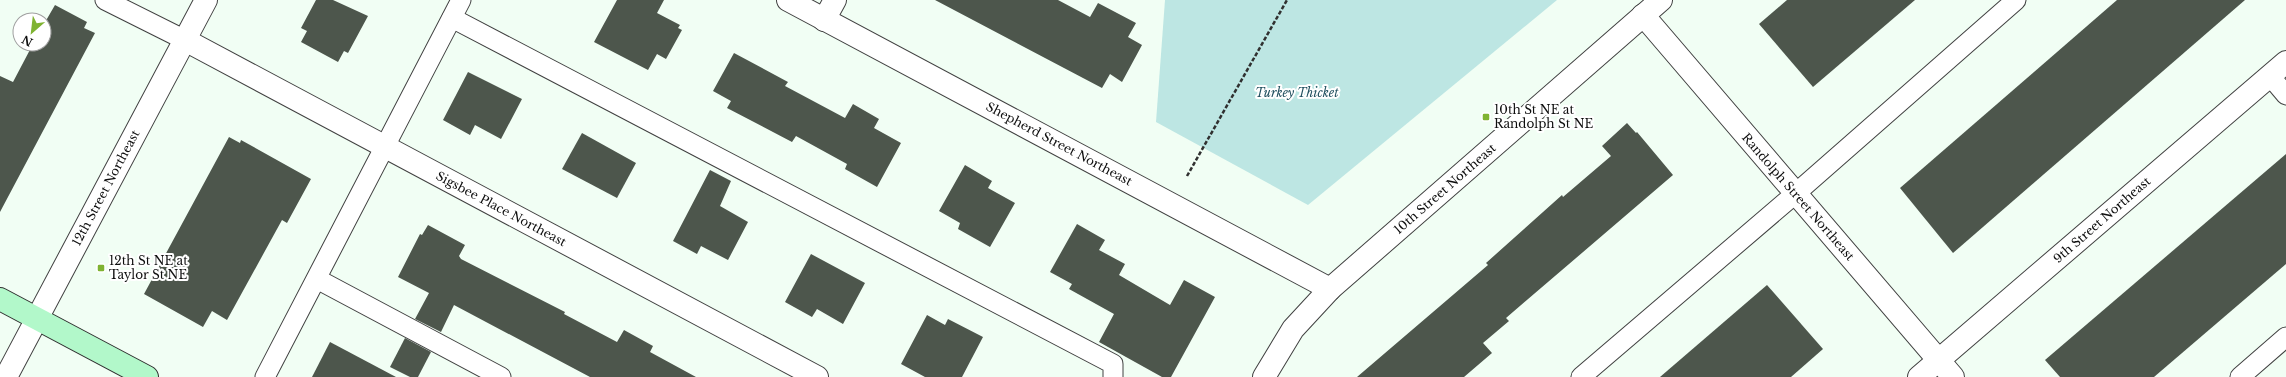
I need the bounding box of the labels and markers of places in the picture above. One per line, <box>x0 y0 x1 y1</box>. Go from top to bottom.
place label: 10th St NE at Randolph St NE <box>1494 102 1594 131</box>
marker: 10th St NE at Randolph St NE <box>1481 112 1491 122</box>
place label: 12th St NE at Taylor St NE <box>109 253 188 282</box>
marker: 12th St NE at Taylor St NE <box>96 263 106 273</box>

